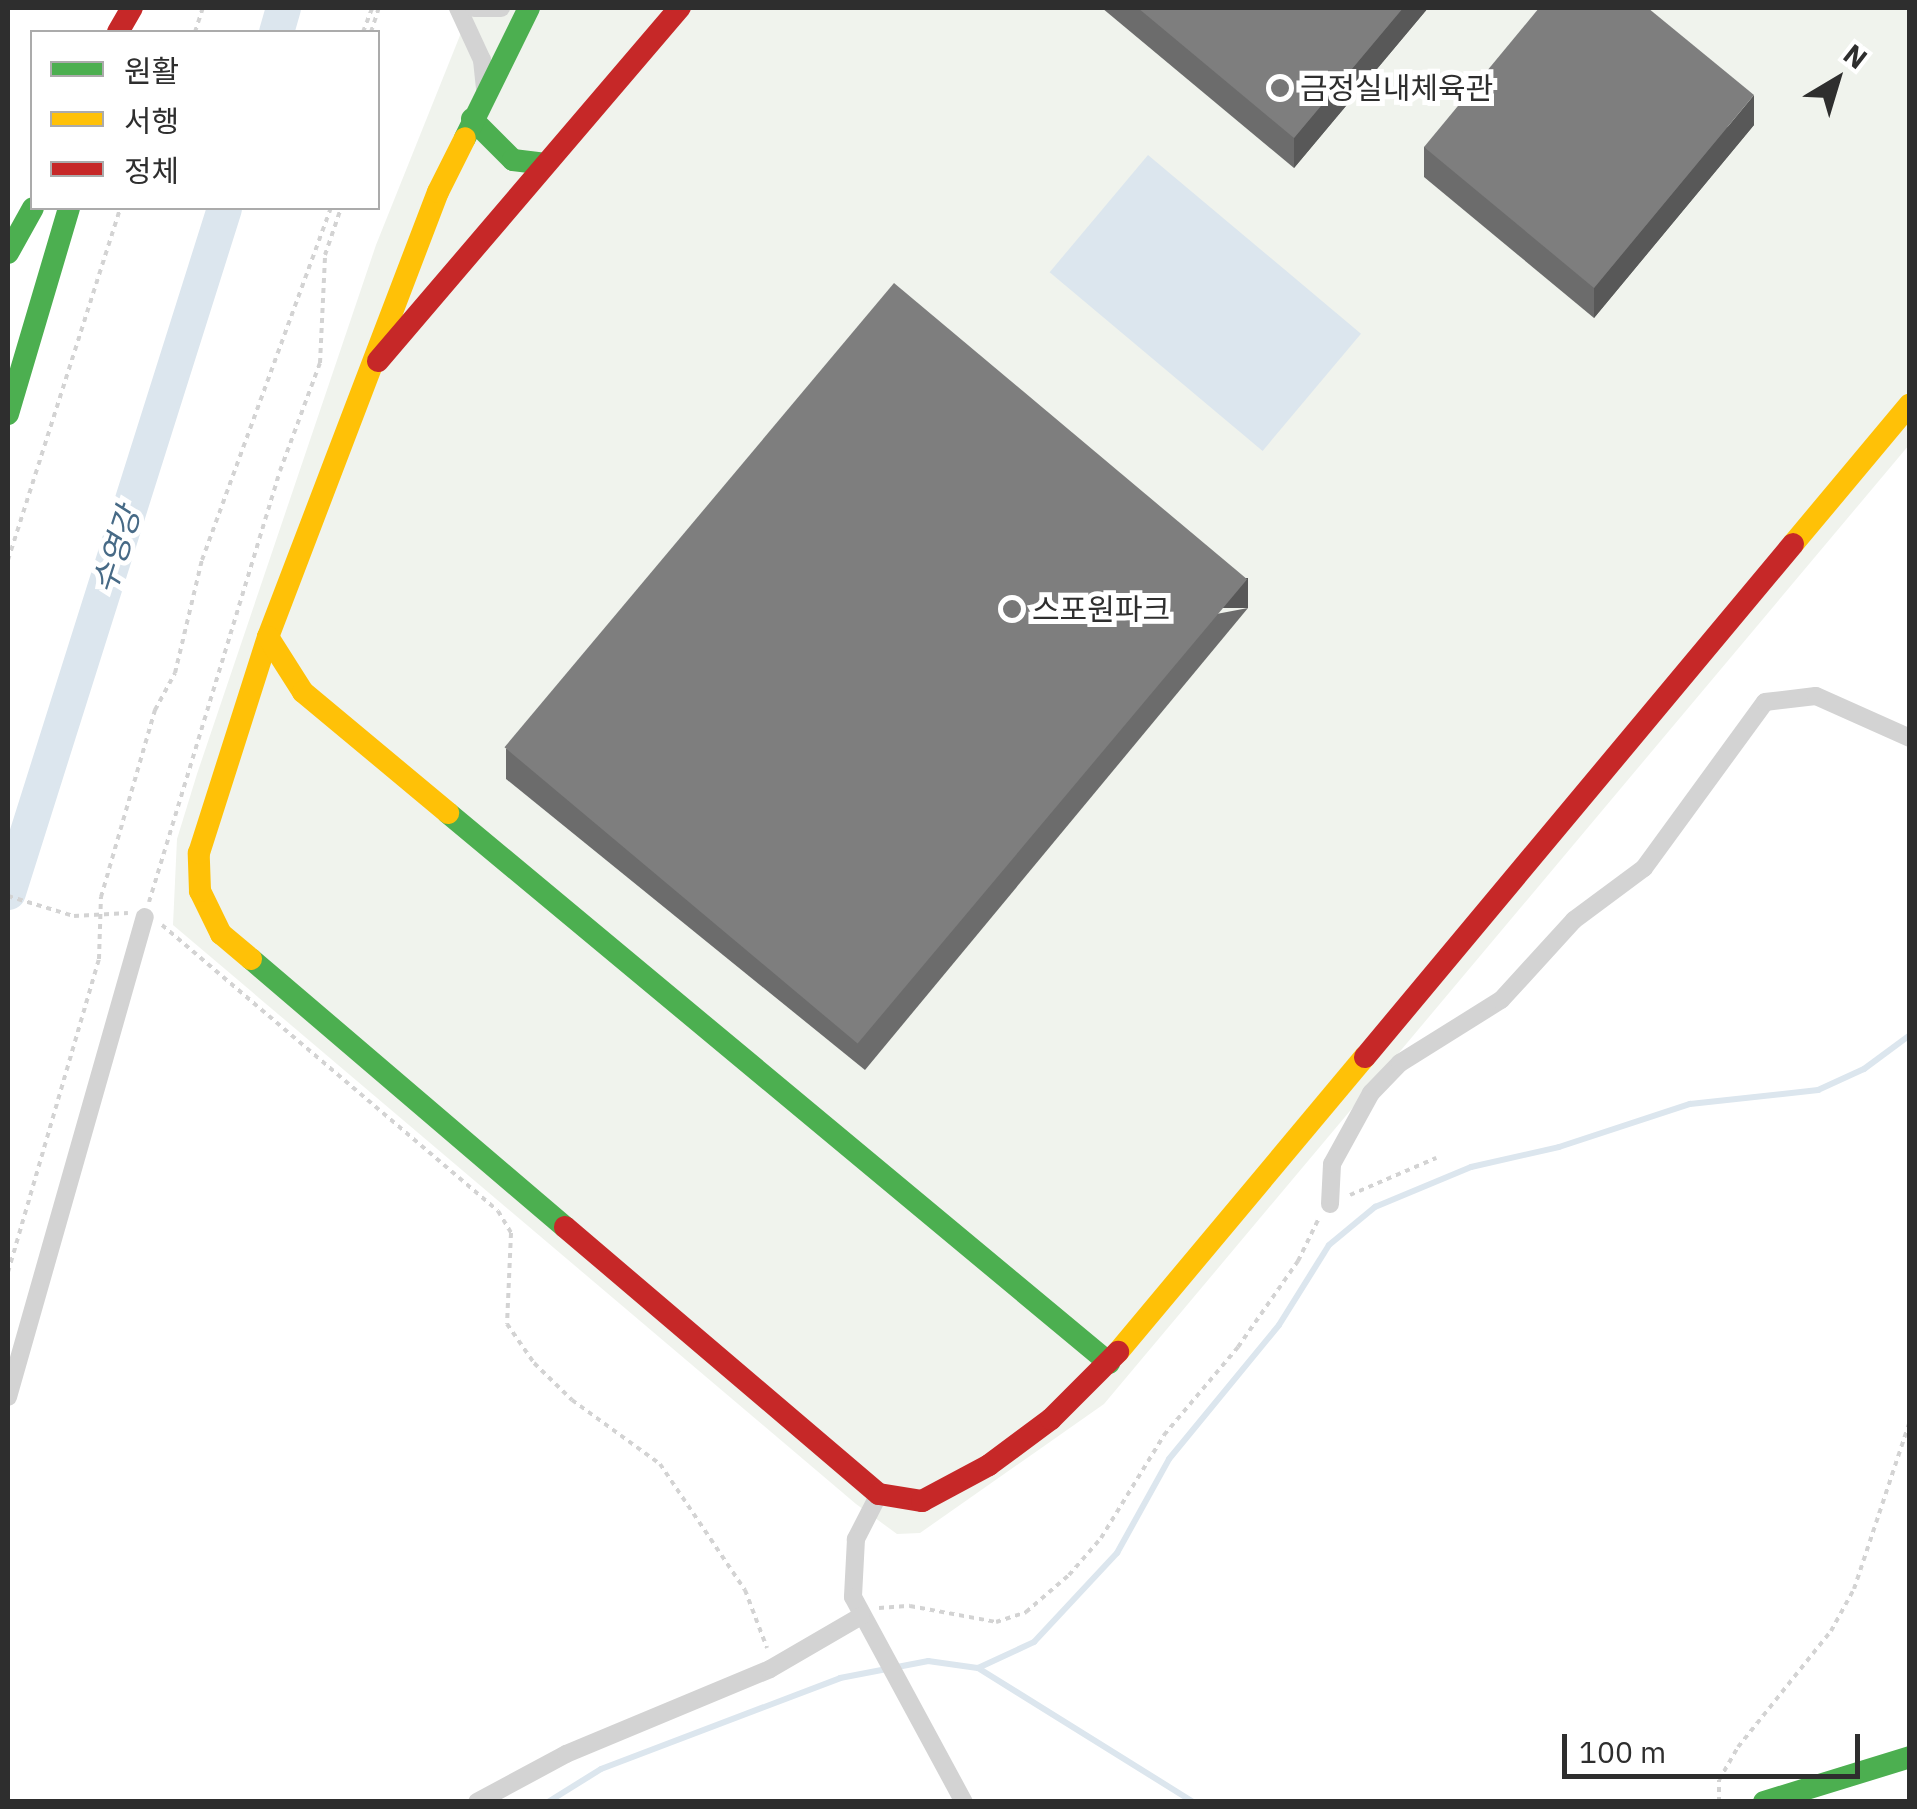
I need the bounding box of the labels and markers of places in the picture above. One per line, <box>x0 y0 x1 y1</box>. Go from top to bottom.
place label: 금정실내체육관 <box>1300 70 1493 106</box>
marker: 금정실내체육관 <box>1269 77 1291 99</box>
place label: 스포원파크 <box>1032 591 1170 627</box>
marker: 스포원파크 <box>1001 598 1023 620</box>

